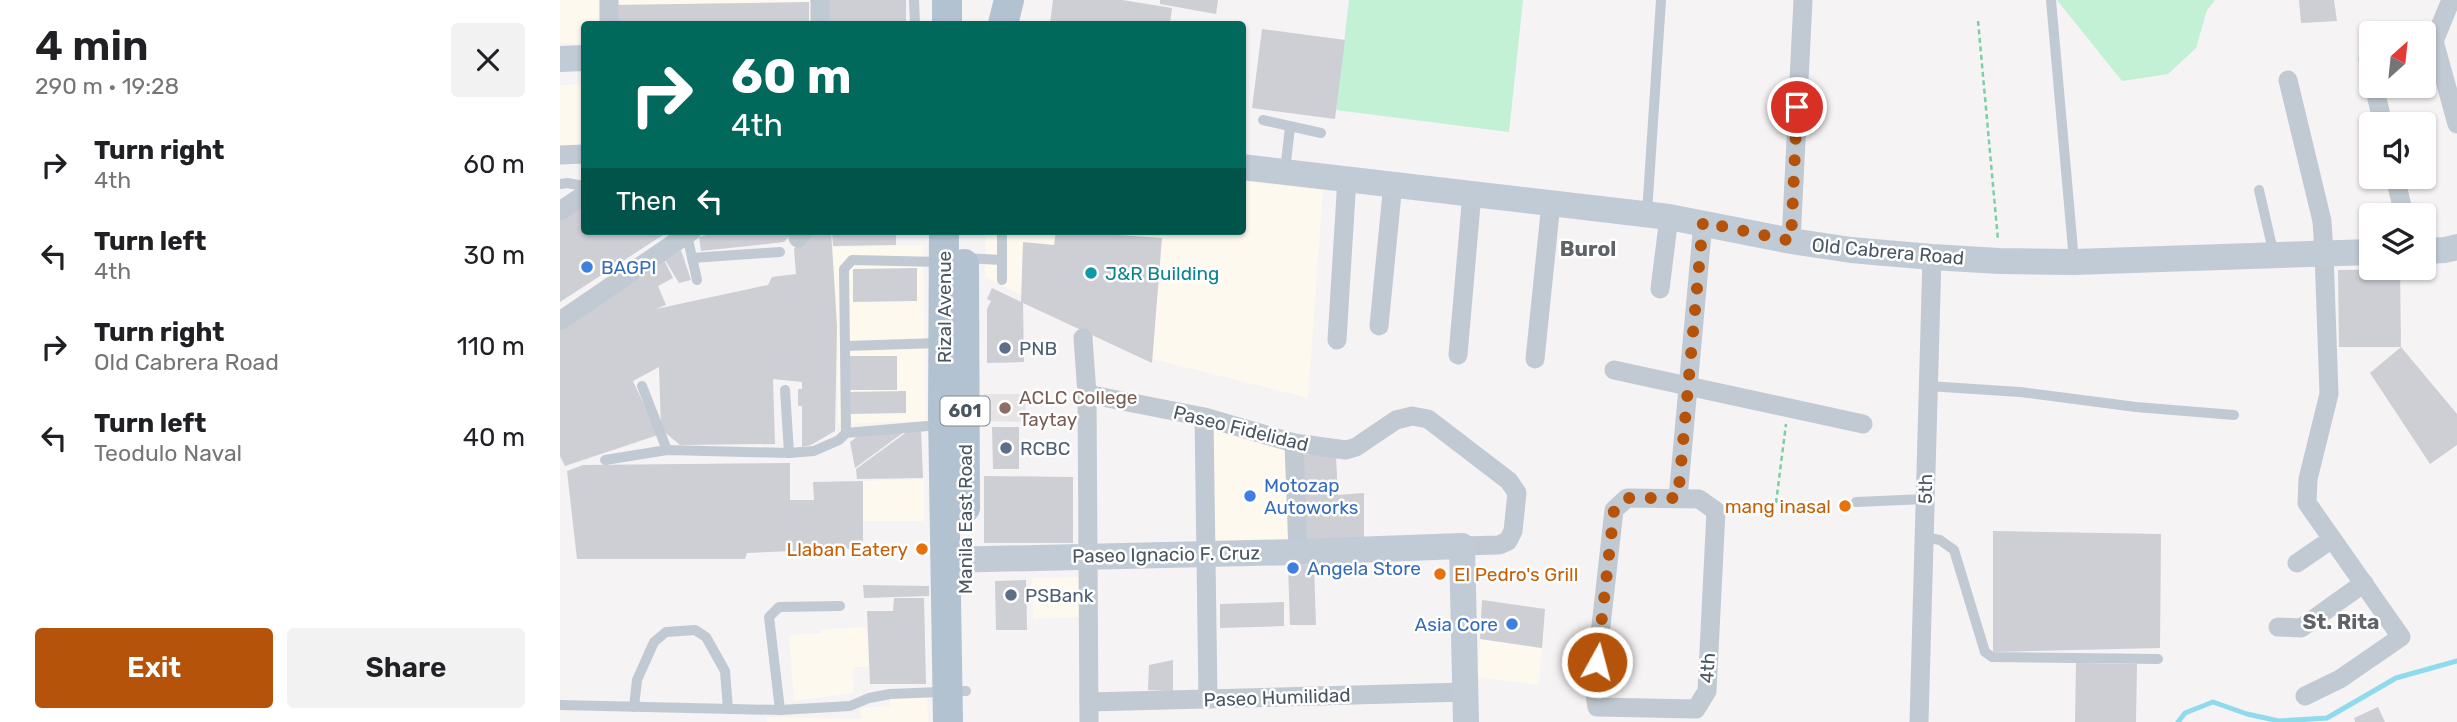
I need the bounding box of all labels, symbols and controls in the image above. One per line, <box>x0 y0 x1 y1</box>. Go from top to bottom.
text: 4 min <box>35 21 149 71</box>
north arrow <box>2359 21 2436 98</box>
map controls <box>2359 21 2436 280</box>
button: close <box>451 23 525 97</box>
text: 60 m <box>731 47 852 105</box>
icon: right <box>616 49 707 140</box>
text: 290 m · 19:28 <box>35 72 179 100</box>
pin <box>1767 77 1827 137</box>
icon: arrive <box>1778 88 1816 126</box>
text: 4th <box>731 106 783 144</box>
button: sound <box>2359 112 2436 189</box>
text: Turn right <box>94 135 224 166</box>
icon: right <box>35 146 73 184</box>
text: 60 m <box>463 149 525 180</box>
text: 4th <box>94 166 131 194</box>
icon: left <box>691 182 729 220</box>
text: Then <box>616 186 677 217</box>
button: layers <box>2359 203 2436 280</box>
text: Turn left <box>94 226 206 257</box>
street label: Old Cabrera Road <box>1811 233 1965 270</box>
district label: Burol <box>1560 236 1616 261</box>
icon: left <box>35 237 73 275</box>
text: 30 m <box>463 240 525 271</box>
street label: Rizal Avenue <box>933 251 956 363</box>
place label: BAGPI <box>601 256 656 279</box>
text: 4th <box>94 257 131 285</box>
marker: BAGPI <box>579 259 595 275</box>
place label: J&R Building <box>1105 262 1219 285</box>
marker: J&R Building <box>1083 265 1099 281</box>
text: Turn right <box>94 317 224 348</box>
icon: right <box>35 328 73 366</box>
text: 110 m <box>457 331 525 362</box>
place label: PNB <box>1019 337 1057 360</box>
marker: PNB <box>997 340 1013 356</box>
text: Old Cabrera Road <box>94 348 279 376</box>
place label: ACLC College Taytay <box>1019 386 1137 431</box>
road number: 601 <box>940 396 990 426</box>
marker: ACLC College Taytay <box>997 400 1013 416</box>
street label: Paseo Fidelidad <box>1171 401 1311 456</box>
text: Turn left <box>94 408 206 439</box>
icon: left <box>35 419 73 457</box>
text: 40 m <box>463 422 525 453</box>
place label: RCBC <box>1020 437 1070 460</box>
text: Teodulo Naval <box>94 439 242 467</box>
marker: RCBC <box>998 440 1014 456</box>
street label: Manila East Road <box>954 444 977 594</box>
place label: Motozap Autoworks <box>1264 474 1359 519</box>
street label: 5th <box>1914 474 1937 504</box>
marker: Motozap Autoworks <box>1242 488 1258 504</box>
place label: mang inasal <box>1725 495 1831 518</box>
marker: mang inasal <box>1837 498 1853 514</box>
place label: Llaban Eatery <box>787 538 908 561</box>
marker: Llaban Eatery <box>914 541 930 557</box>
street label: Paseo Ignacio F. Cruz <box>1072 541 1260 568</box>
place label: Angela Store <box>1307 557 1421 580</box>
marker: Angela Store <box>1285 560 1301 576</box>
place label: El Pedro's Grill <box>1454 563 1578 586</box>
marker: El Pedro's Grill <box>1432 566 1448 582</box>
place label: PSBank <box>1025 584 1094 607</box>
marker: PSBank <box>1003 587 1019 603</box>
district label: St. Rita <box>2303 609 2379 634</box>
place label: Asia Core <box>1415 613 1498 636</box>
marker: Asia Core <box>1504 616 1520 632</box>
position arrow <box>1560 625 1634 699</box>
button: Exit <box>35 628 273 708</box>
button: Share <box>287 628 525 708</box>
street label: 4th <box>1695 652 1720 684</box>
street label: Paseo Humilidad <box>1203 683 1351 712</box>

